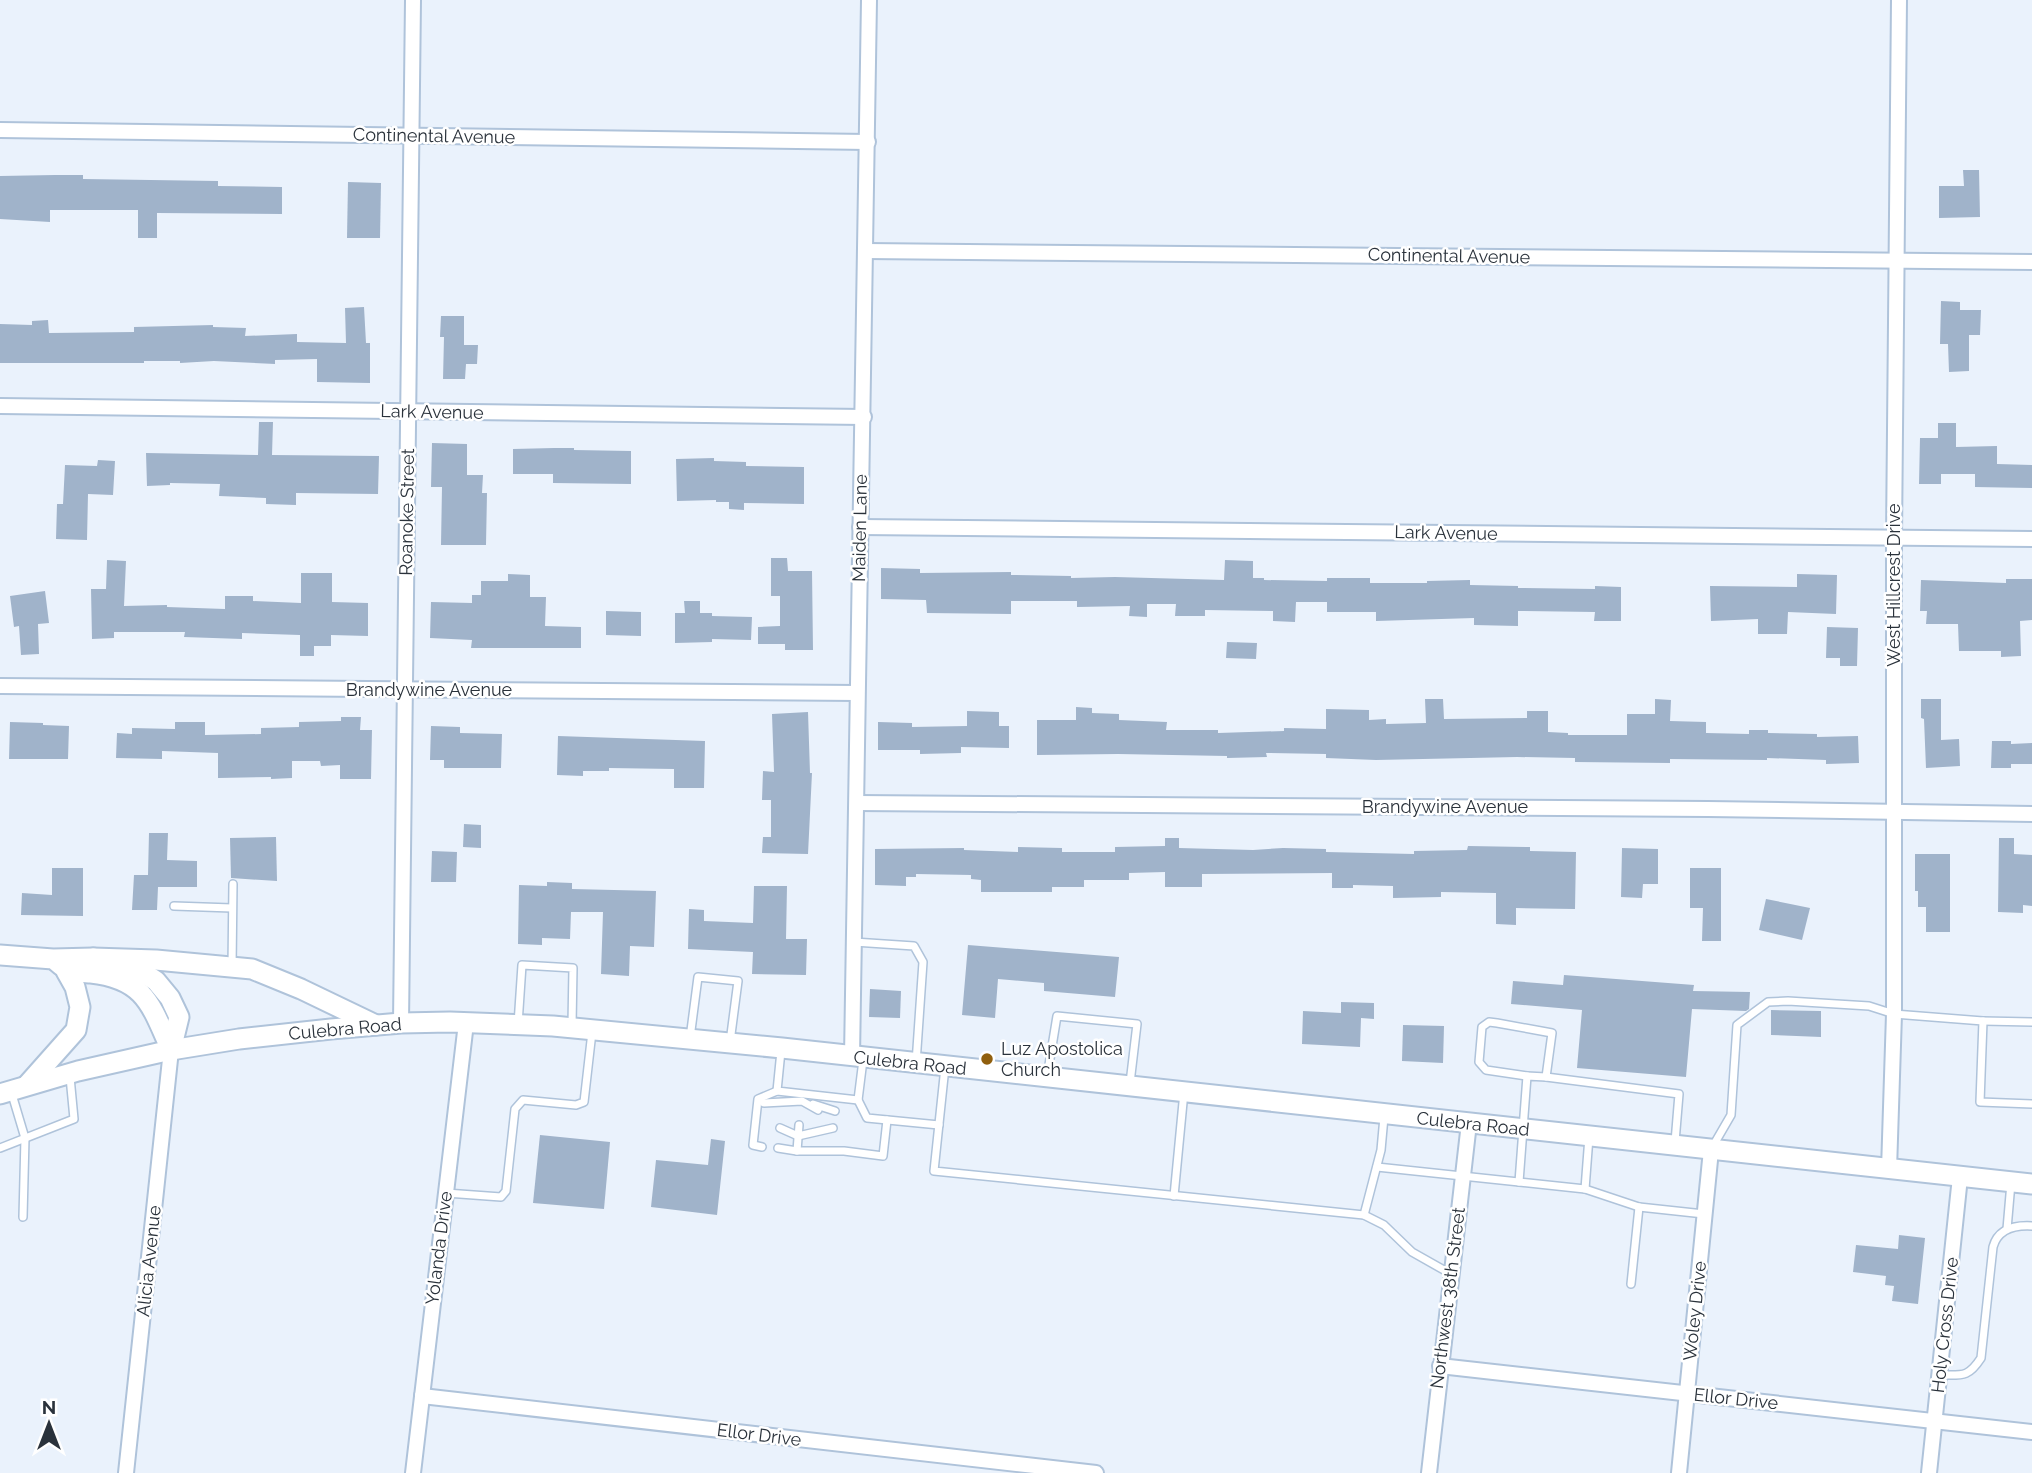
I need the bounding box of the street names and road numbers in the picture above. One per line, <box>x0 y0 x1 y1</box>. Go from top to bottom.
street label: Continental Avenue <box>353 124 516 147</box>
street label: Continental Avenue <box>1368 244 1531 267</box>
street label: Lark Avenue <box>380 400 484 423</box>
street label: Roanoke Street <box>395 448 418 576</box>
street label: Maiden Lane <box>848 474 871 582</box>
street label: West Hillcrest Drive <box>1883 503 1904 667</box>
street label: Lark Avenue <box>1394 521 1498 544</box>
street label: Brandywine Avenue <box>346 679 513 700</box>
street label: Brandywine Avenue <box>1362 796 1529 817</box>
street label: Culebra Road <box>288 1013 402 1044</box>
street label: Culebra Road <box>853 1046 968 1079</box>
street label: Culebra Road <box>1416 1107 1531 1140</box>
street label: Yolanda Drive <box>421 1189 456 1306</box>
street label: Alicia Avenue <box>132 1204 165 1318</box>
street label: Northwest 38th Street <box>1426 1206 1469 1390</box>
street label: Holy Cross Drive <box>1927 1256 1962 1394</box>
street label: Woley Drive <box>1679 1260 1710 1362</box>
street label: Ellor Drive <box>1693 1384 1780 1413</box>
street label: Ellor Drive <box>716 1419 803 1450</box>

